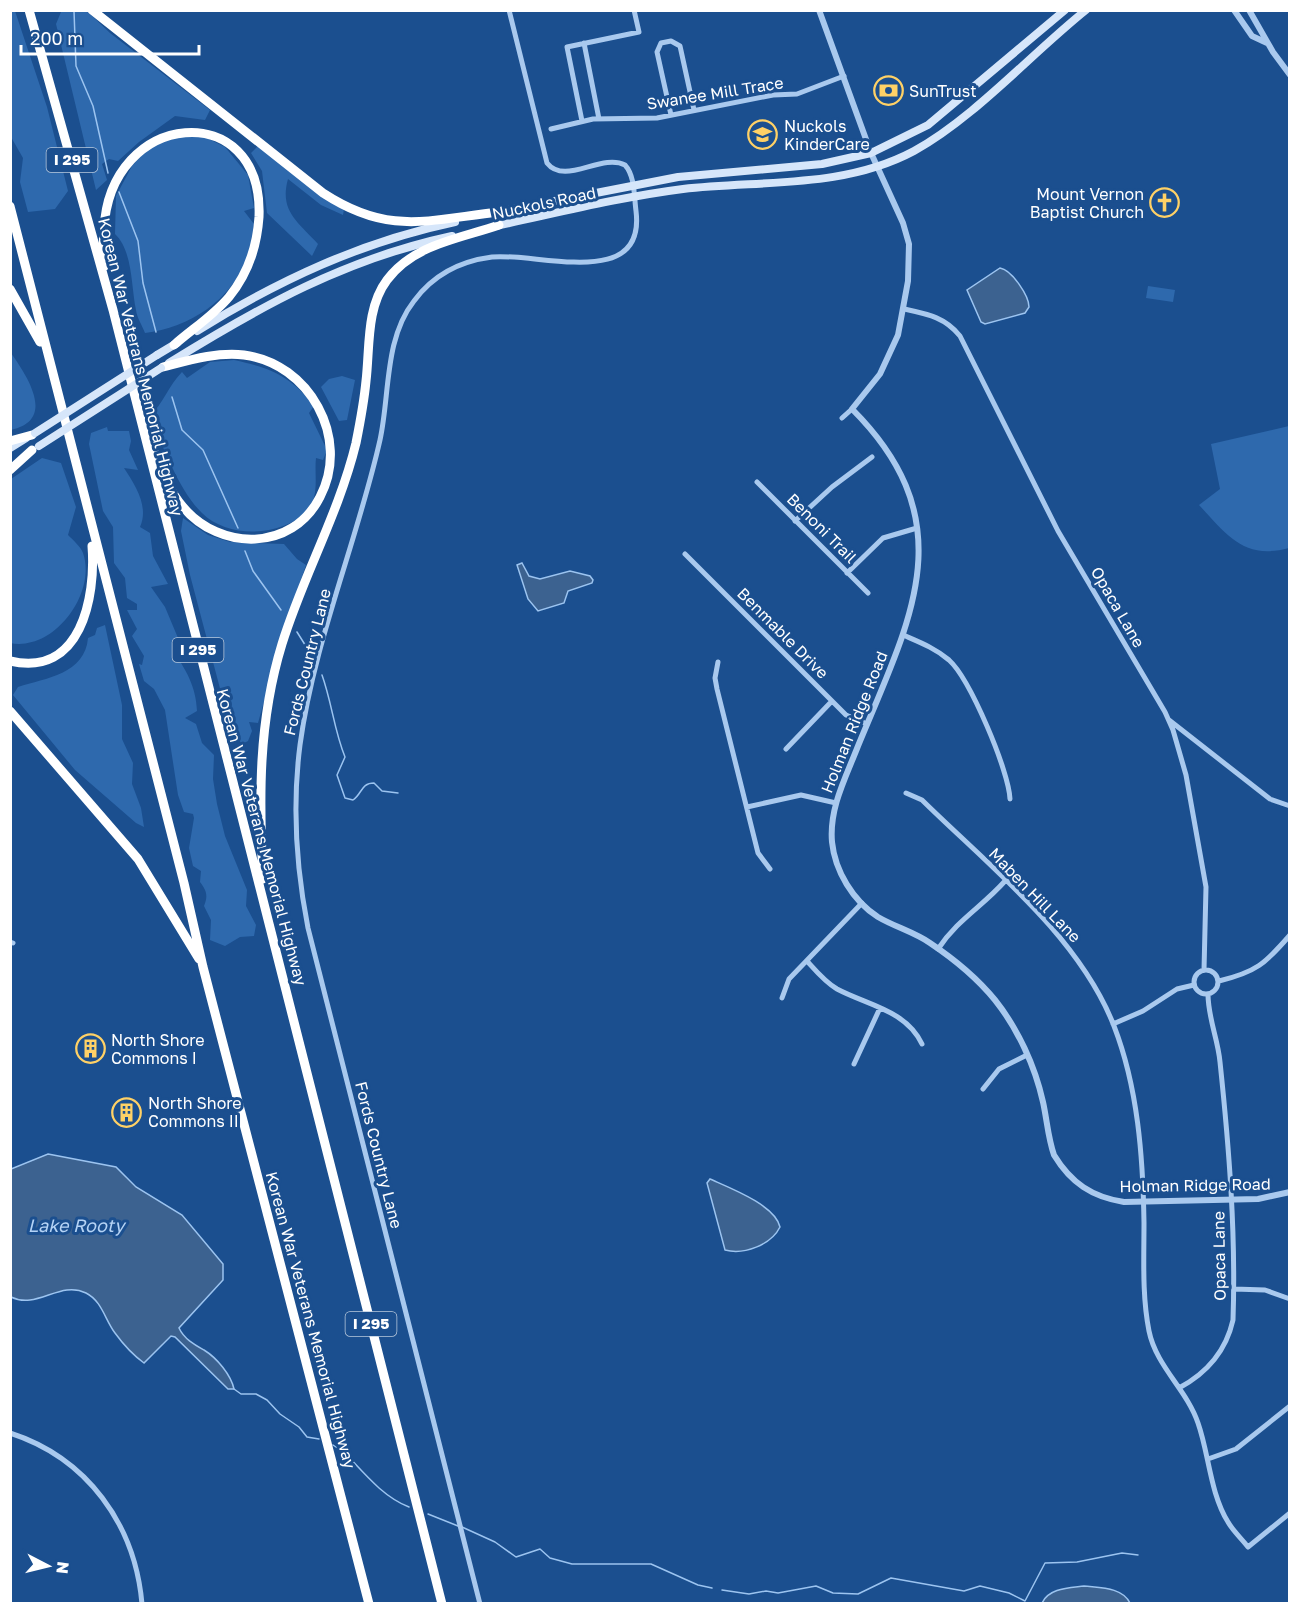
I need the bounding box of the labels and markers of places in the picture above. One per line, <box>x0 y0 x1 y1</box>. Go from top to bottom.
bank icon: SunTrust <box>872 75 904 107</box>
place label: SunTrust <box>909 81 977 101</box>
place label: Nuckols KinderCare <box>784 116 870 154</box>
school or university icon: Nuckols KinderCare <box>747 119 779 151</box>
place label: Mount Vernon Baptist Church <box>1030 184 1144 222</box>
church icon: Mount Vernon Baptist Church <box>1149 187 1181 219</box>
place label: North Shore Commons I <box>111 1030 205 1068</box>
building icon: North Shore Commons I <box>74 1033 106 1065</box>
place label: North Shore Commons II <box>148 1093 242 1131</box>
building icon: North Shore Commons II <box>111 1096 143 1128</box>

